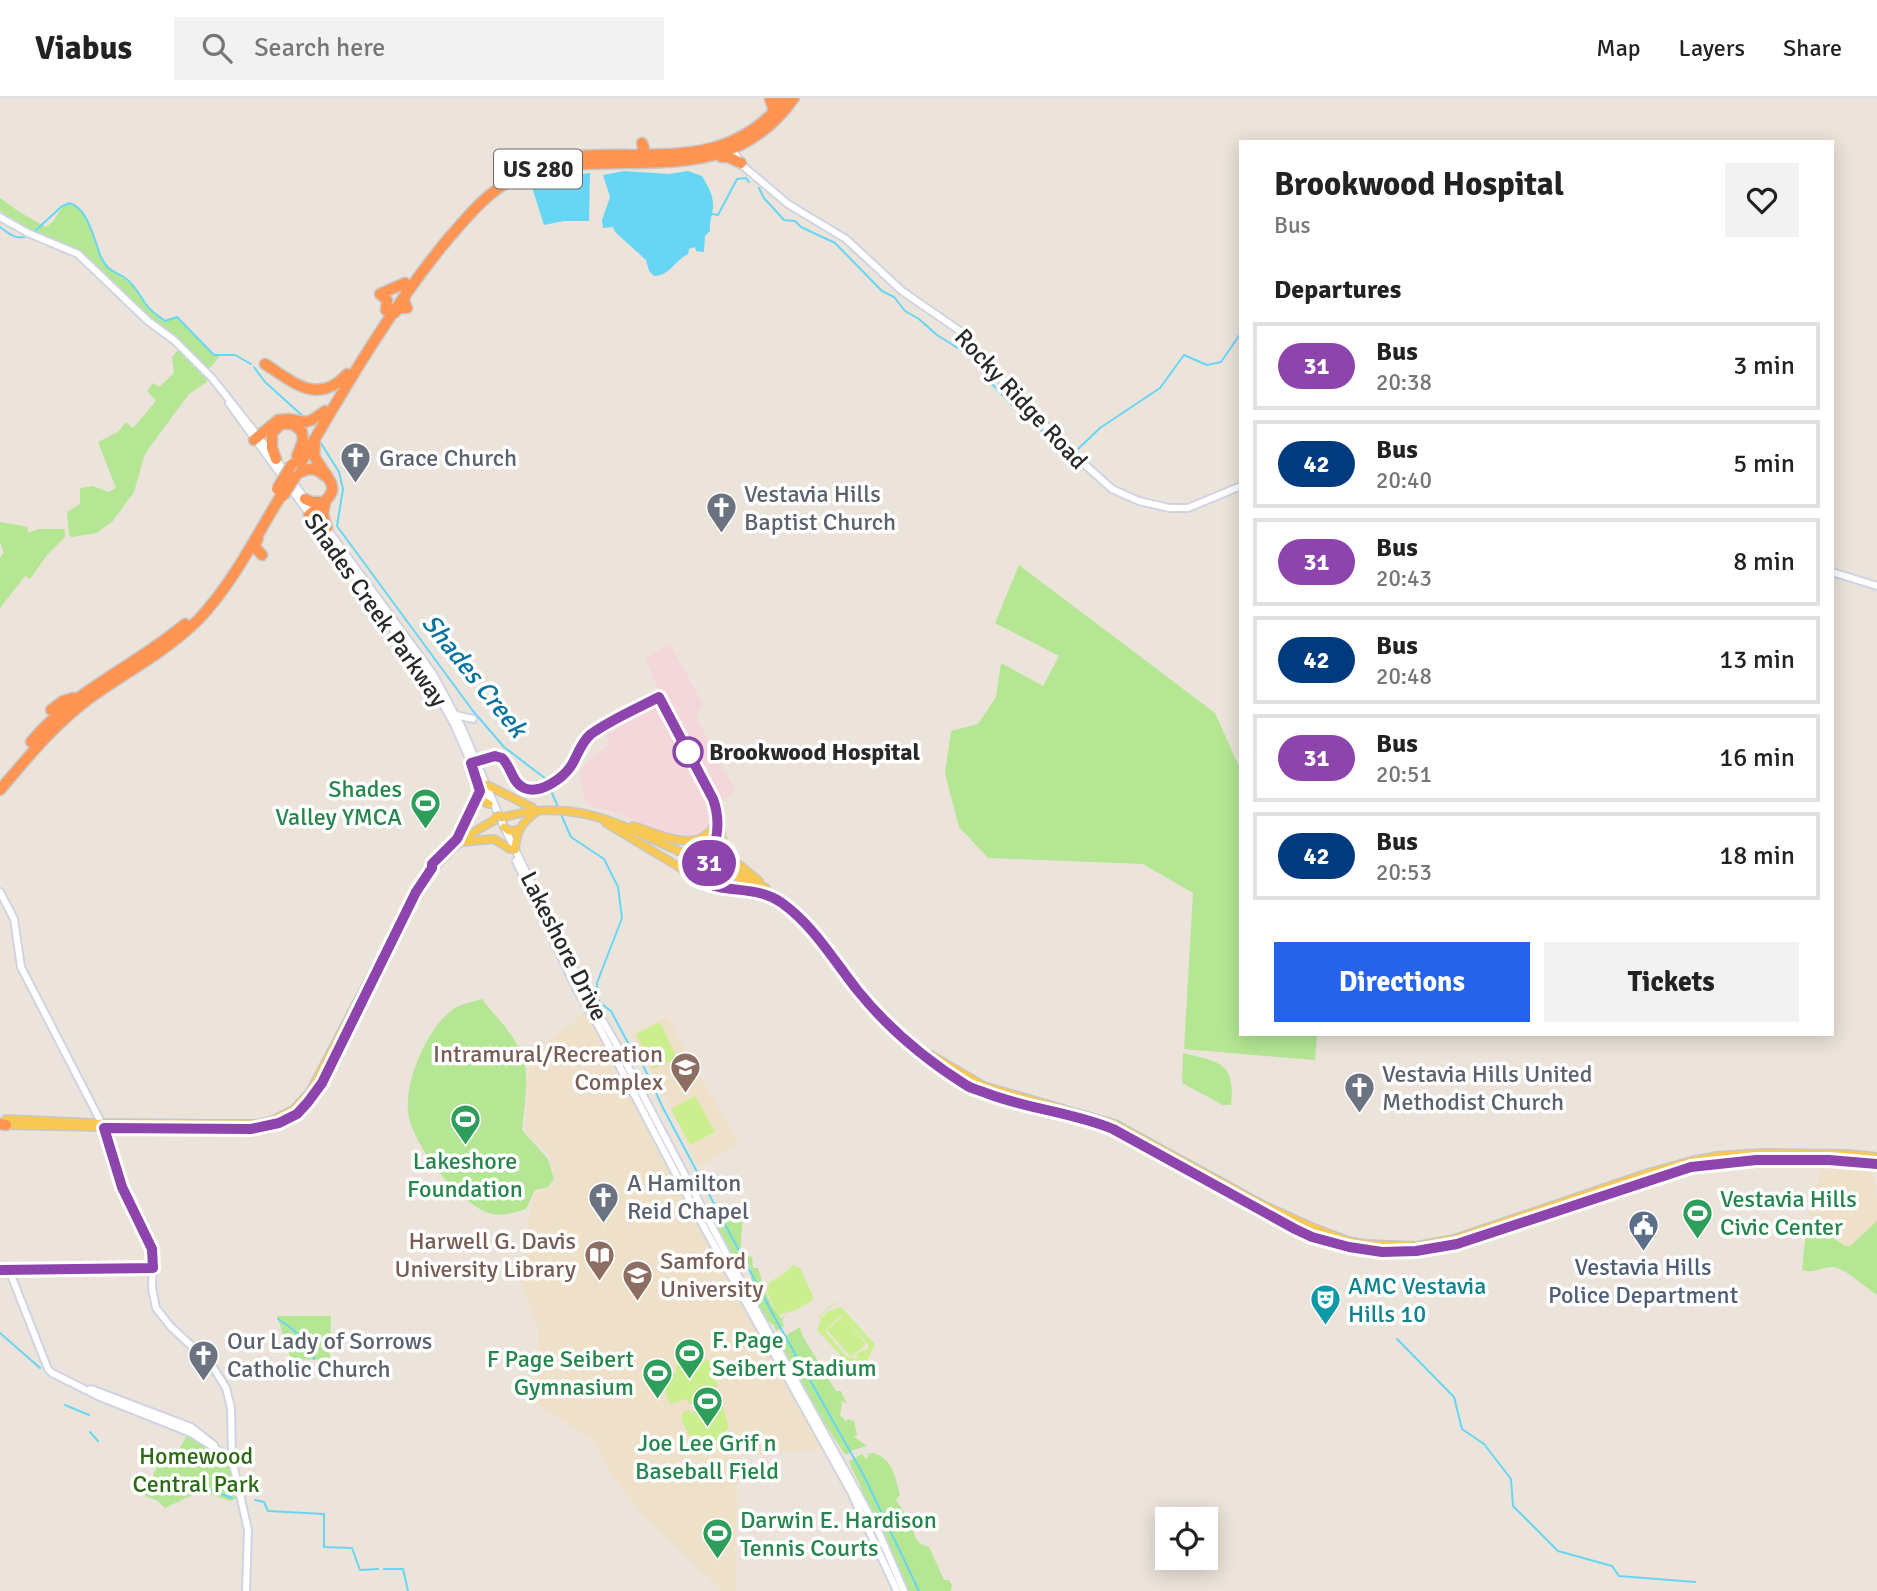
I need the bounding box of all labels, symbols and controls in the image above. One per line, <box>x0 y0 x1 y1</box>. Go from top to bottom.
search box <box>174 17 664 80</box>
text: Viabus <box>35 28 132 69</box>
icon: search <box>198 29 236 67</box>
text: Search here <box>254 32 385 64</box>
text: Map <box>1596 33 1641 63</box>
text: Layers <box>1679 33 1745 63</box>
text: Share <box>1783 33 1842 63</box>
road number: US 280 <box>494 150 582 188</box>
button: heart <box>1725 163 1799 237</box>
text: Brookwood Hospital <box>1274 164 1564 205</box>
text: Bus <box>1274 211 1311 240</box>
text: Departures <box>1274 274 1401 306</box>
street label: Rocky Ridge Road <box>948 322 1094 476</box>
text: Bus <box>1376 336 1418 368</box>
text: 3 min <box>1733 350 1795 382</box>
text: 31 <box>1304 351 1329 381</box>
text: 20:38 <box>1376 368 1432 397</box>
text: Bus <box>1376 434 1418 466</box>
church icon: Grace Church <box>339 441 373 485</box>
place label: Grace Church <box>379 443 517 473</box>
text: 5 min <box>1733 448 1795 480</box>
text: 42 <box>1304 449 1329 479</box>
text: 20:40 <box>1376 466 1432 495</box>
place label: Vestavia Hills Baptist Church <box>744 479 896 537</box>
church icon: Vestavia Hills Baptist Church <box>704 491 738 535</box>
street label: Shades Creek Parkway <box>298 507 454 713</box>
text: Bus <box>1376 532 1418 564</box>
text: 8 min <box>1733 546 1795 578</box>
text: 31 <box>1304 547 1329 577</box>
text: 20:43 <box>1376 564 1432 593</box>
water label: Shades Creek <box>415 608 535 746</box>
text: Bus <box>1376 630 1418 662</box>
text: 13 min <box>1719 644 1795 676</box>
text: 42 <box>1304 645 1329 675</box>
text: 20:48 <box>1376 662 1432 691</box>
text: Bus <box>1376 728 1418 760</box>
marker: Brookwood Hospital <box>673 737 703 767</box>
place label: Brookwood Hospital <box>709 737 920 767</box>
text: 16 min <box>1719 742 1795 774</box>
text: 31 <box>1304 743 1329 773</box>
text: 20:51 <box>1376 760 1432 789</box>
place label: Shades Valley YMCA <box>275 774 402 832</box>
sports icon: Shades Valley YMCA <box>408 786 442 830</box>
text: Bus <box>1376 826 1418 858</box>
line badge: 31 <box>678 840 740 886</box>
text: 18 min <box>1719 840 1795 872</box>
text: 42 <box>1304 841 1329 871</box>
text: 31 <box>696 848 722 878</box>
text: 20:53 <box>1376 858 1432 887</box>
street label: Lakeshore Drive <box>514 866 614 1026</box>
button: Directions <box>1274 942 1530 1022</box>
button: Tickets <box>1544 942 1799 1022</box>
place label: Intramural/Recreation Complex <box>433 1039 663 1097</box>
school or university icon: Intramural/Recreation Complex <box>669 1051 703 1095</box>
place label: Vestavia Hills United Methodist Church <box>1382 1059 1593 1117</box>
church icon: Vestavia Hills United Methodist Church <box>1342 1071 1376 1115</box>
sports icon: Lakeshore Foundation <box>448 1102 482 1146</box>
place label: Lakeshore Foundation <box>407 1146 523 1204</box>
place label: A Hamilton Reid Chapel <box>627 1168 749 1226</box>
church icon: A Hamilton Reid Chapel <box>587 1180 621 1224</box>
place label: Vestavia Hills Civic Center <box>1720 1184 1857 1242</box>
sports icon: Vestavia Hills Civic Center <box>1680 1196 1714 1240</box>
public building icon: Vestavia Hills Police Department <box>1626 1208 1660 1252</box>
place label: Harwell G. Davis University Library <box>394 1226 576 1284</box>
library icon: Harwell G. Davis University Library <box>582 1238 616 1282</box>
place label: Samford University <box>660 1246 764 1304</box>
place label: Vestavia Hills Police Department <box>1548 1252 1738 1310</box>
school or university icon: Samford University <box>620 1258 654 1302</box>
place label: AMC Vestavia Hills 10 <box>1348 1271 1486 1329</box>
theatre icon: AMC Vestavia Hills 10 <box>1308 1283 1342 1327</box>
place label: F. Page Seibert Stadium <box>712 1325 877 1383</box>
place label: Our Lady of Sorrows Catholic Church <box>227 1326 432 1384</box>
sports icon: F. Page Seibert Stadium <box>672 1337 706 1381</box>
church icon: Our Lady of Sorrows Catholic Church <box>187 1338 221 1382</box>
place label: F Page Seibert Gymnasium <box>487 1344 634 1402</box>
sports icon: F Page Seibert Gymnasium <box>640 1356 674 1400</box>
sports icon: Joe Lee Grif n Baseball Field <box>690 1384 724 1428</box>
place label: Joe Lee Grif n Baseball Field <box>635 1428 779 1486</box>
park label: Homewood Central Park <box>132 1441 260 1499</box>
place label: Darwin E. Hardison Tennis Courts <box>740 1505 937 1563</box>
map controls <box>1155 1507 1218 1570</box>
button: locate <box>1155 1507 1218 1570</box>
sports icon: Darwin E. Hardison Tennis Courts <box>700 1517 734 1561</box>

